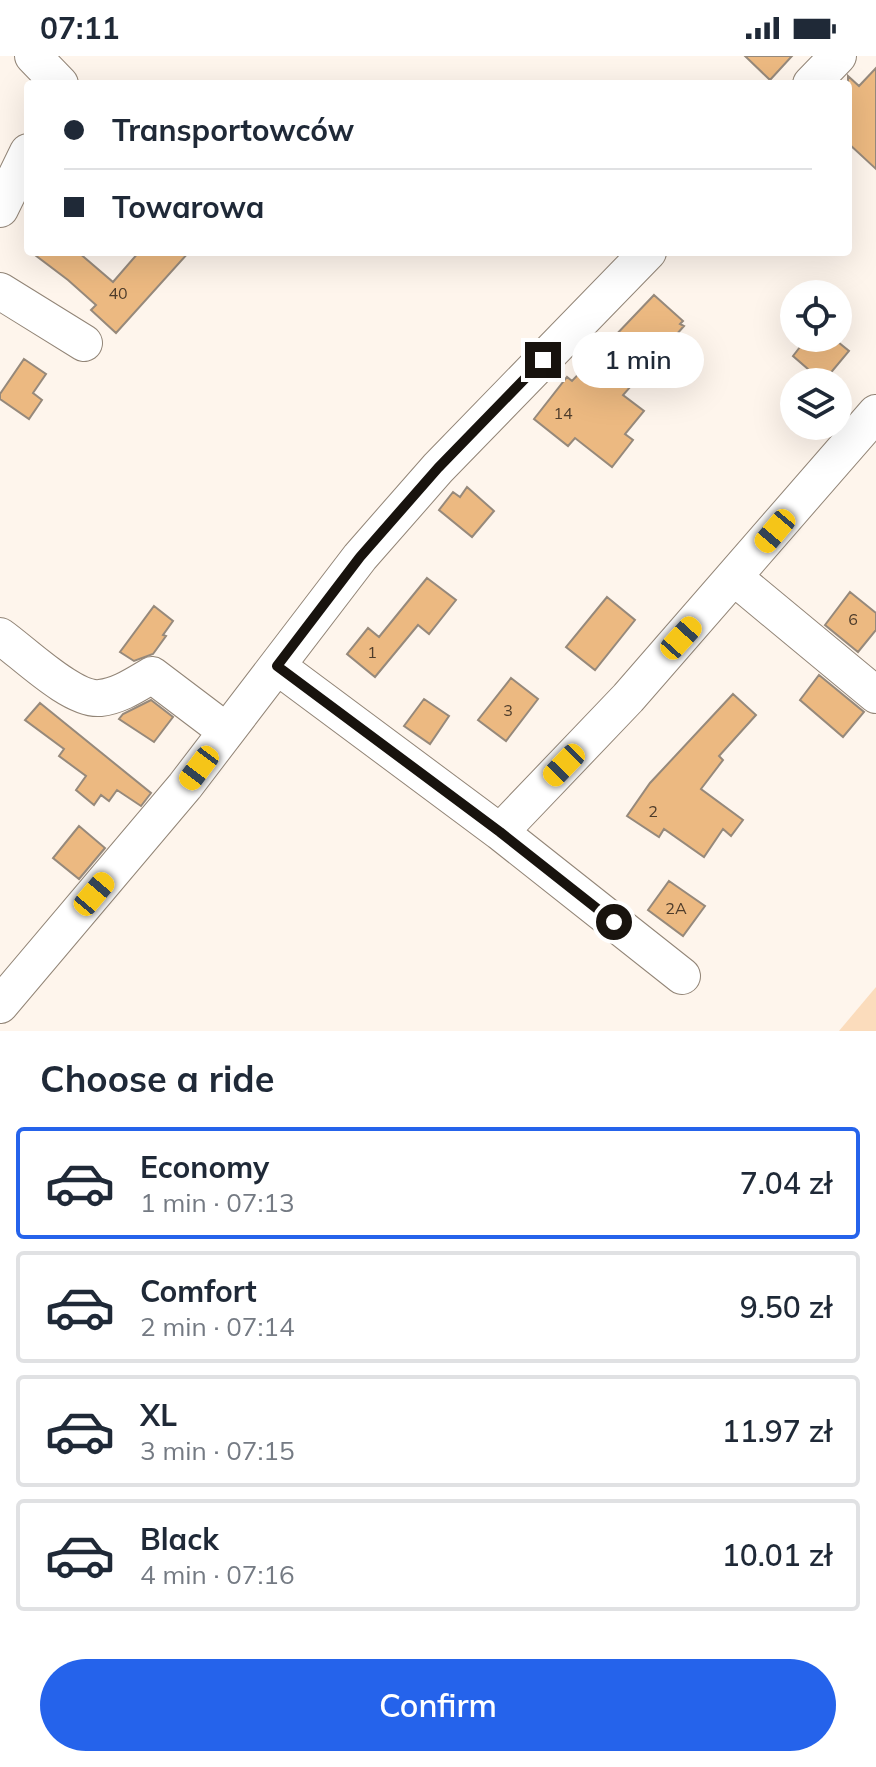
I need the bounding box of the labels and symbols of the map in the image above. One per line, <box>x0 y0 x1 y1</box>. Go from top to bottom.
house number: 40 <box>108 283 128 303</box>
callout: 1 min <box>571 332 703 388</box>
route end <box>525 342 561 378</box>
house number: 14 <box>553 403 573 423</box>
car <box>750 505 800 557</box>
house number: 6 <box>848 609 858 629</box>
car <box>656 612 706 664</box>
house number: 1 <box>367 642 377 662</box>
house number: 3 <box>503 700 513 720</box>
car <box>539 739 589 791</box>
car <box>175 742 223 794</box>
house number: 2 <box>648 801 658 821</box>
car <box>69 868 119 920</box>
house number: 2A <box>665 898 687 918</box>
route start <box>596 904 632 940</box>

